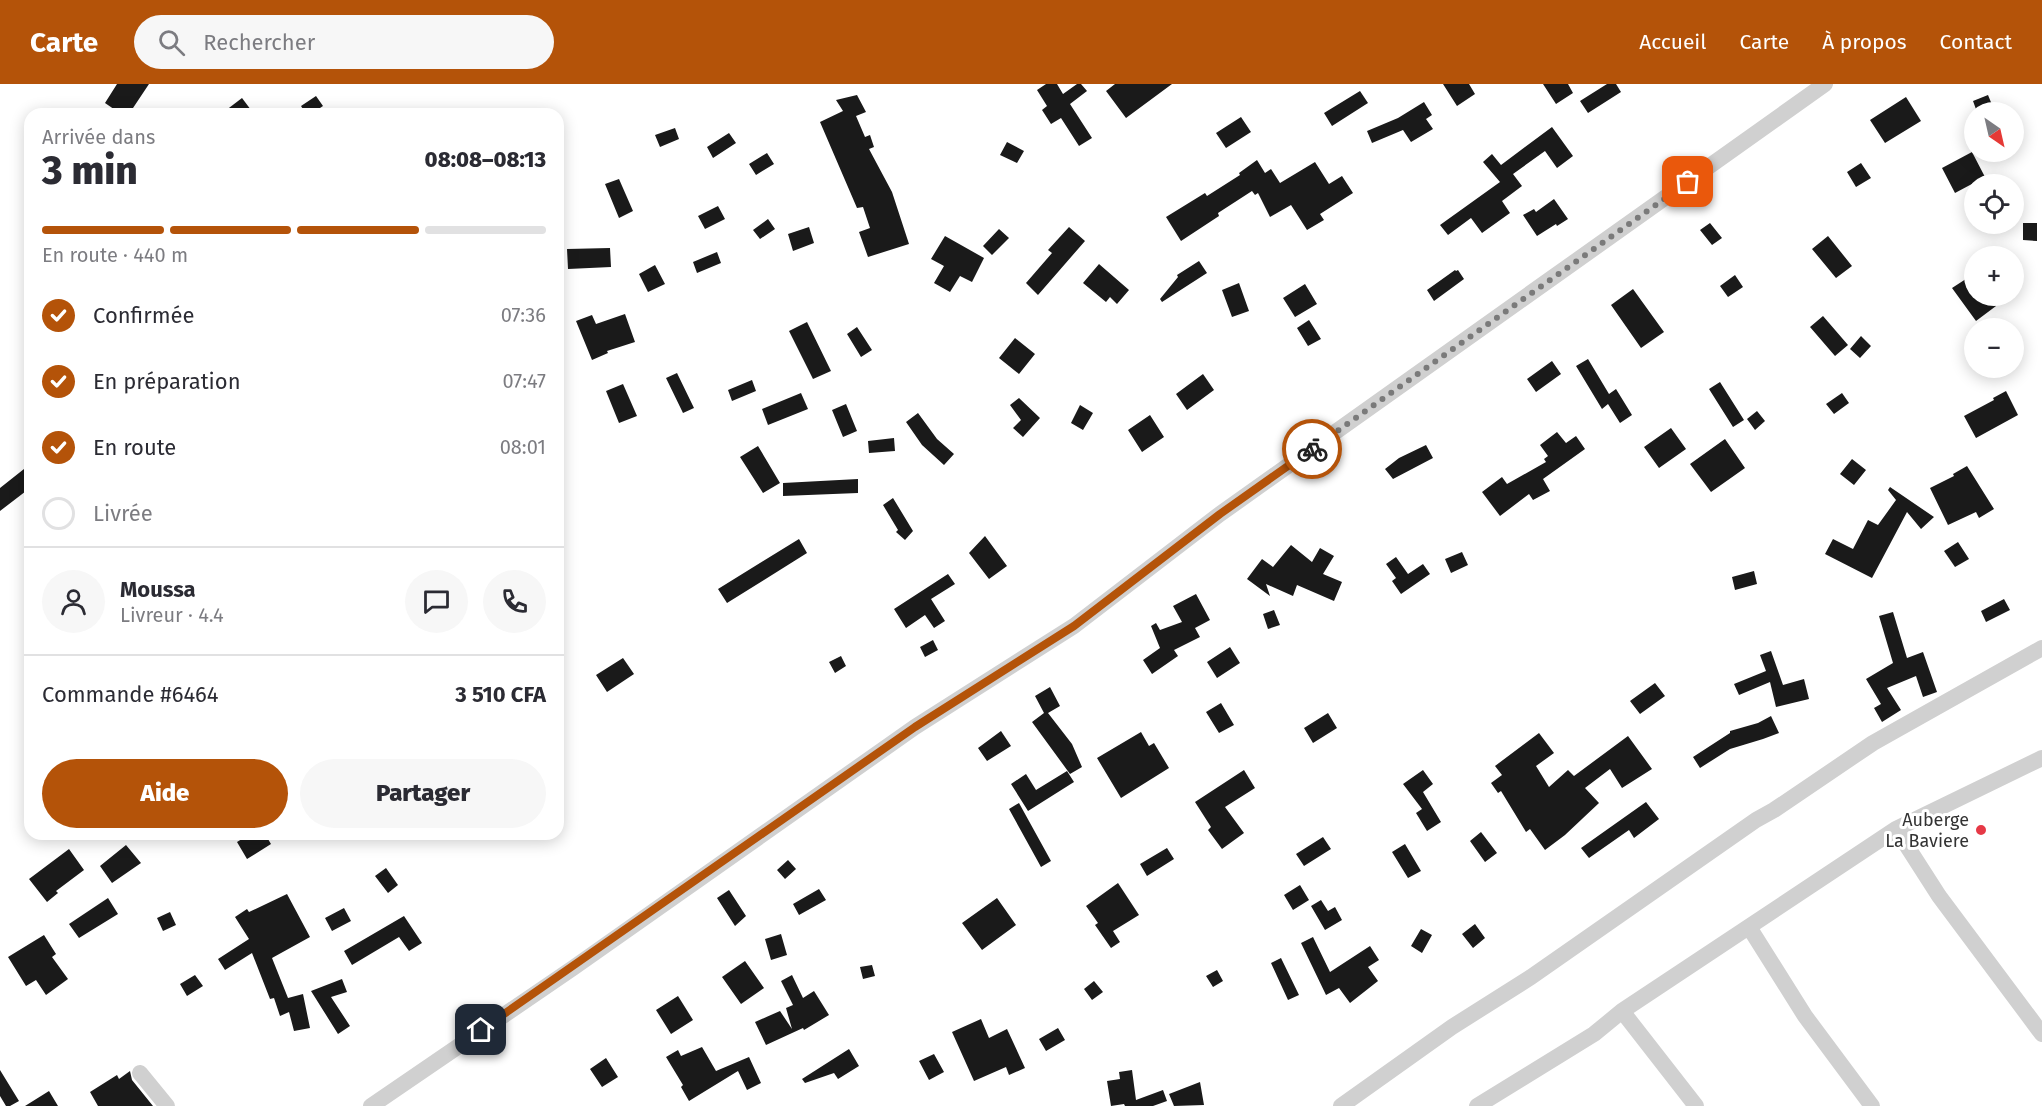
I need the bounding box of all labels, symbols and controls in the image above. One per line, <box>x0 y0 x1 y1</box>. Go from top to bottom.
search box <box>134 15 554 69</box>
text: Carte <box>30 26 98 59</box>
icon: search <box>155 26 188 59</box>
text: Rechercher <box>203 29 315 56</box>
text: Accueil <box>1639 29 1706 55</box>
text: Carte <box>1739 29 1789 55</box>
text: À propos <box>1822 29 1907 55</box>
text: Contact <box>1940 29 2012 55</box>
north arrow <box>1964 102 2024 162</box>
map controls <box>1964 102 2024 378</box>
text: Arrivée dans <box>42 125 155 149</box>
text: 08:08–08:13 <box>425 146 546 173</box>
text: 3 min <box>42 148 138 194</box>
pin <box>1662 156 1713 207</box>
icon: bag <box>1671 165 1704 198</box>
button: locate <box>1964 174 2024 234</box>
text: En route · 440 m <box>42 243 188 267</box>
button: + <box>1964 246 2024 306</box>
icon: check <box>42 299 75 332</box>
text: Confirmée <box>93 302 195 329</box>
text: 07:36 <box>501 303 546 327</box>
button: − <box>1964 318 2024 378</box>
icon: check <box>42 365 75 398</box>
text: En préparation <box>93 368 241 395</box>
text: 07:47 <box>503 369 546 393</box>
courier <box>1282 419 1342 479</box>
icon: check <box>42 431 75 464</box>
icon: bike <box>1296 433 1329 466</box>
text: En route <box>93 434 176 461</box>
text: 08:01 <box>500 435 546 459</box>
text: Livrée <box>93 500 153 527</box>
button: person <box>42 570 105 633</box>
button: chat <box>405 570 468 633</box>
button: phone <box>483 570 546 633</box>
text: Moussa <box>120 576 196 603</box>
text: Livreur · 4.4 <box>120 603 224 627</box>
text: Commande #6464 <box>42 681 219 708</box>
text: 3 510 CFA <box>455 681 546 708</box>
button: Aide <box>42 759 288 828</box>
button: Partager <box>300 759 546 828</box>
place label: Auberge La Baviere <box>1885 809 1969 852</box>
marker: Auberge La Baviere <box>1974 823 1988 837</box>
pin <box>455 1004 506 1055</box>
icon: home <box>464 1013 497 1046</box>

